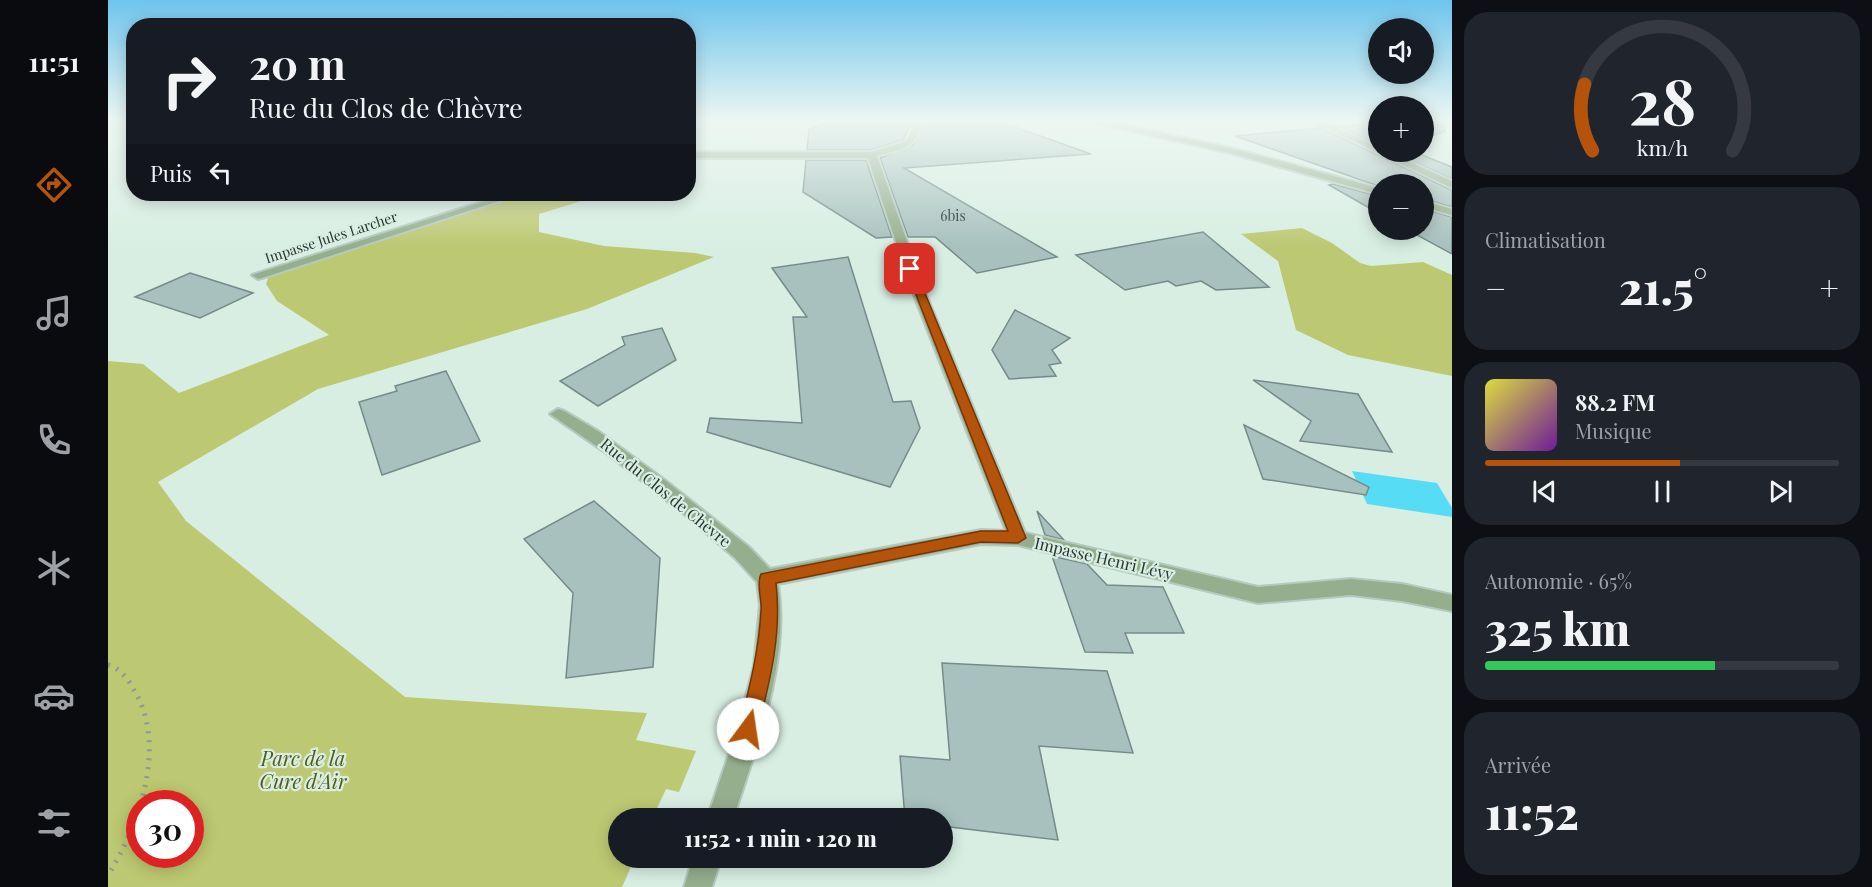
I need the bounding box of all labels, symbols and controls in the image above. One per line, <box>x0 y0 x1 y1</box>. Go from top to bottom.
map controls <box>1368 18 1434 240</box>
button: sound <box>1368 18 1434 84</box>
text: 20 m <box>249 35 346 91</box>
icon: right <box>150 42 228 120</box>
text: 11:51 <box>28 43 80 79</box>
text: 28 <box>1628 57 1696 141</box>
text: Rue du Clos de Chèvre <box>249 89 523 125</box>
button: + <box>1368 96 1434 162</box>
text: km/h <box>1636 133 1688 161</box>
icon: left <box>204 156 237 189</box>
text: Puis <box>150 158 192 188</box>
icon: directions <box>33 164 75 206</box>
button: − <box>1368 174 1434 240</box>
street label: Impasse Jules Larcher <box>262 206 400 267</box>
house number: 6bis <box>940 206 966 225</box>
text: Climatisation <box>1485 226 1606 253</box>
pin <box>884 243 935 294</box>
icon: arrive <box>893 252 926 285</box>
text: 21.5° <box>1619 256 1707 316</box>
text: − <box>1485 265 1506 309</box>
text: + <box>1820 265 1839 309</box>
icon: music <box>33 292 75 334</box>
text: 88.2 FM <box>1575 387 1655 417</box>
text: Musique <box>1575 417 1652 444</box>
icon: phone <box>33 419 75 461</box>
street label: Rue du Clos de Chèvre <box>596 433 736 551</box>
icon: previous <box>1528 475 1561 508</box>
icon: pause <box>1646 475 1679 508</box>
icon: next <box>1764 475 1797 508</box>
street label: Impasse Henri Lévy <box>1033 532 1175 584</box>
icon: climate <box>33 547 75 589</box>
text: Autonomie · 65% <box>1485 567 1632 594</box>
text: 325 km <box>1485 597 1630 657</box>
icon: car <box>33 675 75 717</box>
position arrow <box>716 697 780 761</box>
park label: Parc de la Cure d'Air <box>260 744 348 794</box>
text: Arrivée <box>1485 751 1551 778</box>
text: 11:52 <box>1485 781 1579 841</box>
speed limit sign: 30 <box>126 790 204 868</box>
icon: filters <box>33 802 75 844</box>
text: 11:52 · 1 min · 120 m <box>684 823 877 853</box>

